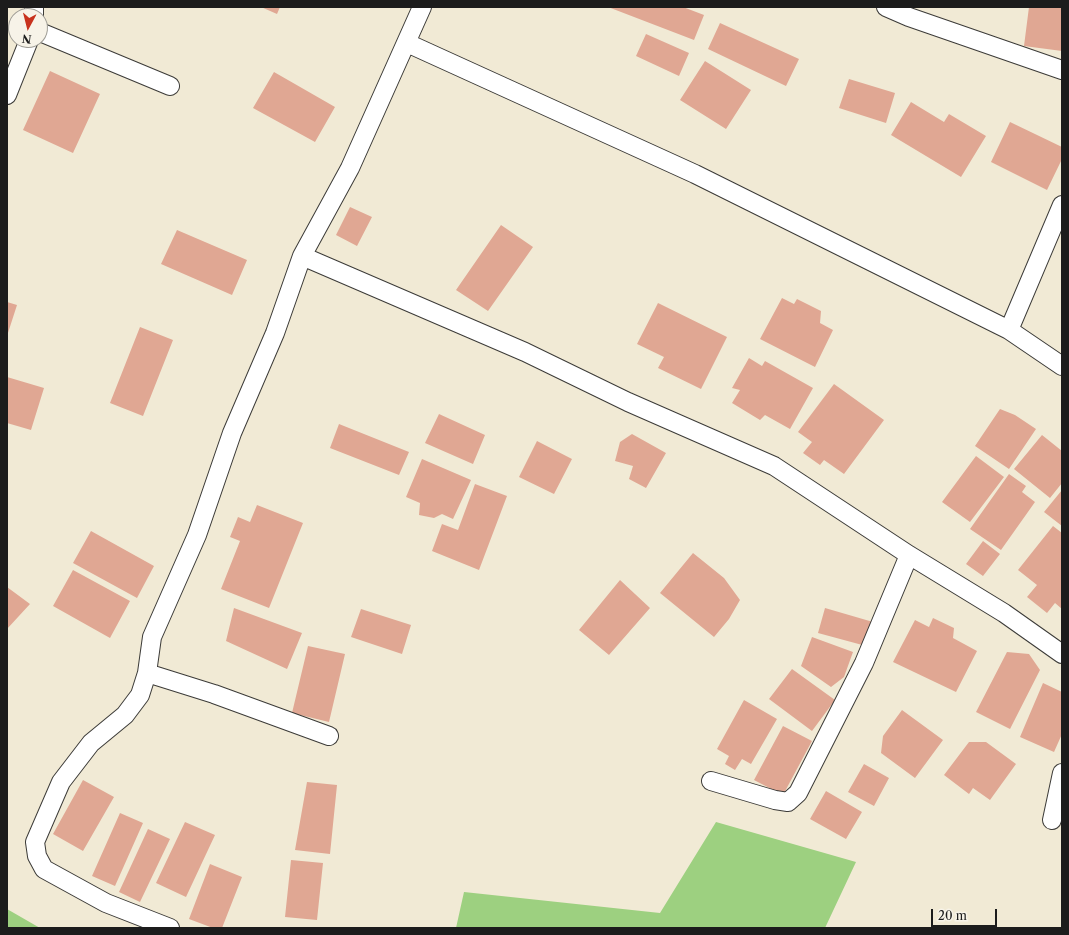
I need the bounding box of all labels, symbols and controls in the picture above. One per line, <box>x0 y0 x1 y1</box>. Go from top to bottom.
north arrow <box>8 8 48 48</box>
text: N <box>21 31 32 46</box>
scale bar <box>933 901 999 927</box>
text: 20 m <box>938 908 967 923</box>

